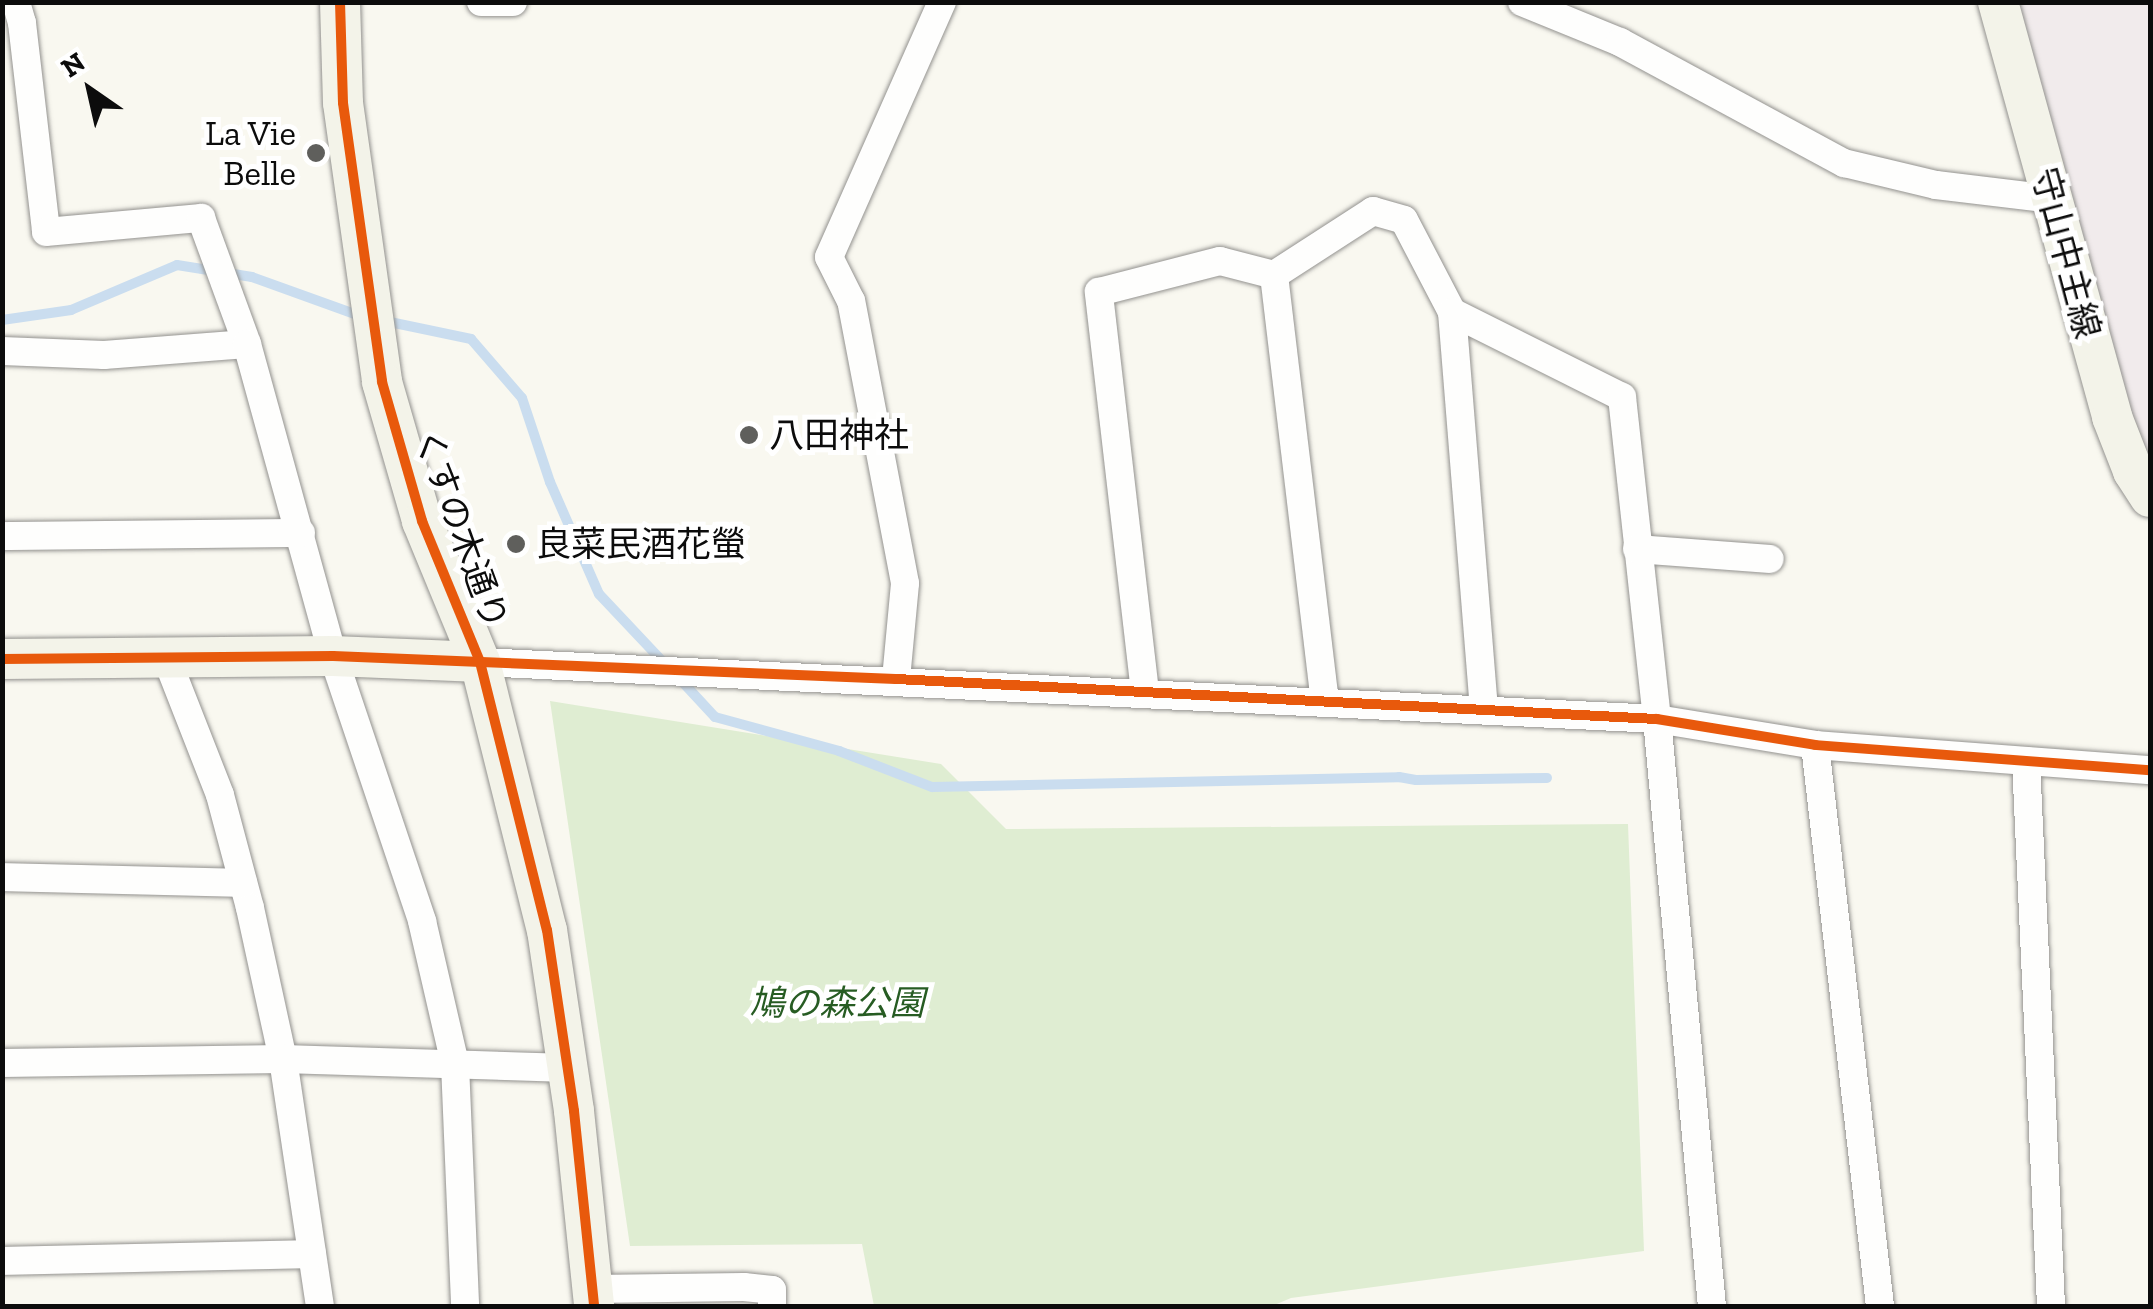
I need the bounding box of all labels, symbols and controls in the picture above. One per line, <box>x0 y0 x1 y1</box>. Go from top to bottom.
north arrow <box>40 40 140 140</box>
text: N <box>55 45 91 84</box>
place label: La Vie Belle <box>204 112 296 194</box>
marker: La Vie Belle <box>305 142 327 164</box>
street label: 守山中主線 <box>2023 163 2109 343</box>
place label: 八田神社 <box>769 414 909 456</box>
street label: くすの木通り <box>405 423 517 635</box>
marker: 八田神社 <box>738 424 760 446</box>
place label: 良菜民酒花螢 <box>536 523 746 565</box>
marker: 良菜民酒花螢 <box>505 533 527 555</box>
park label: 鳩の森公園 <box>750 982 924 1024</box>

